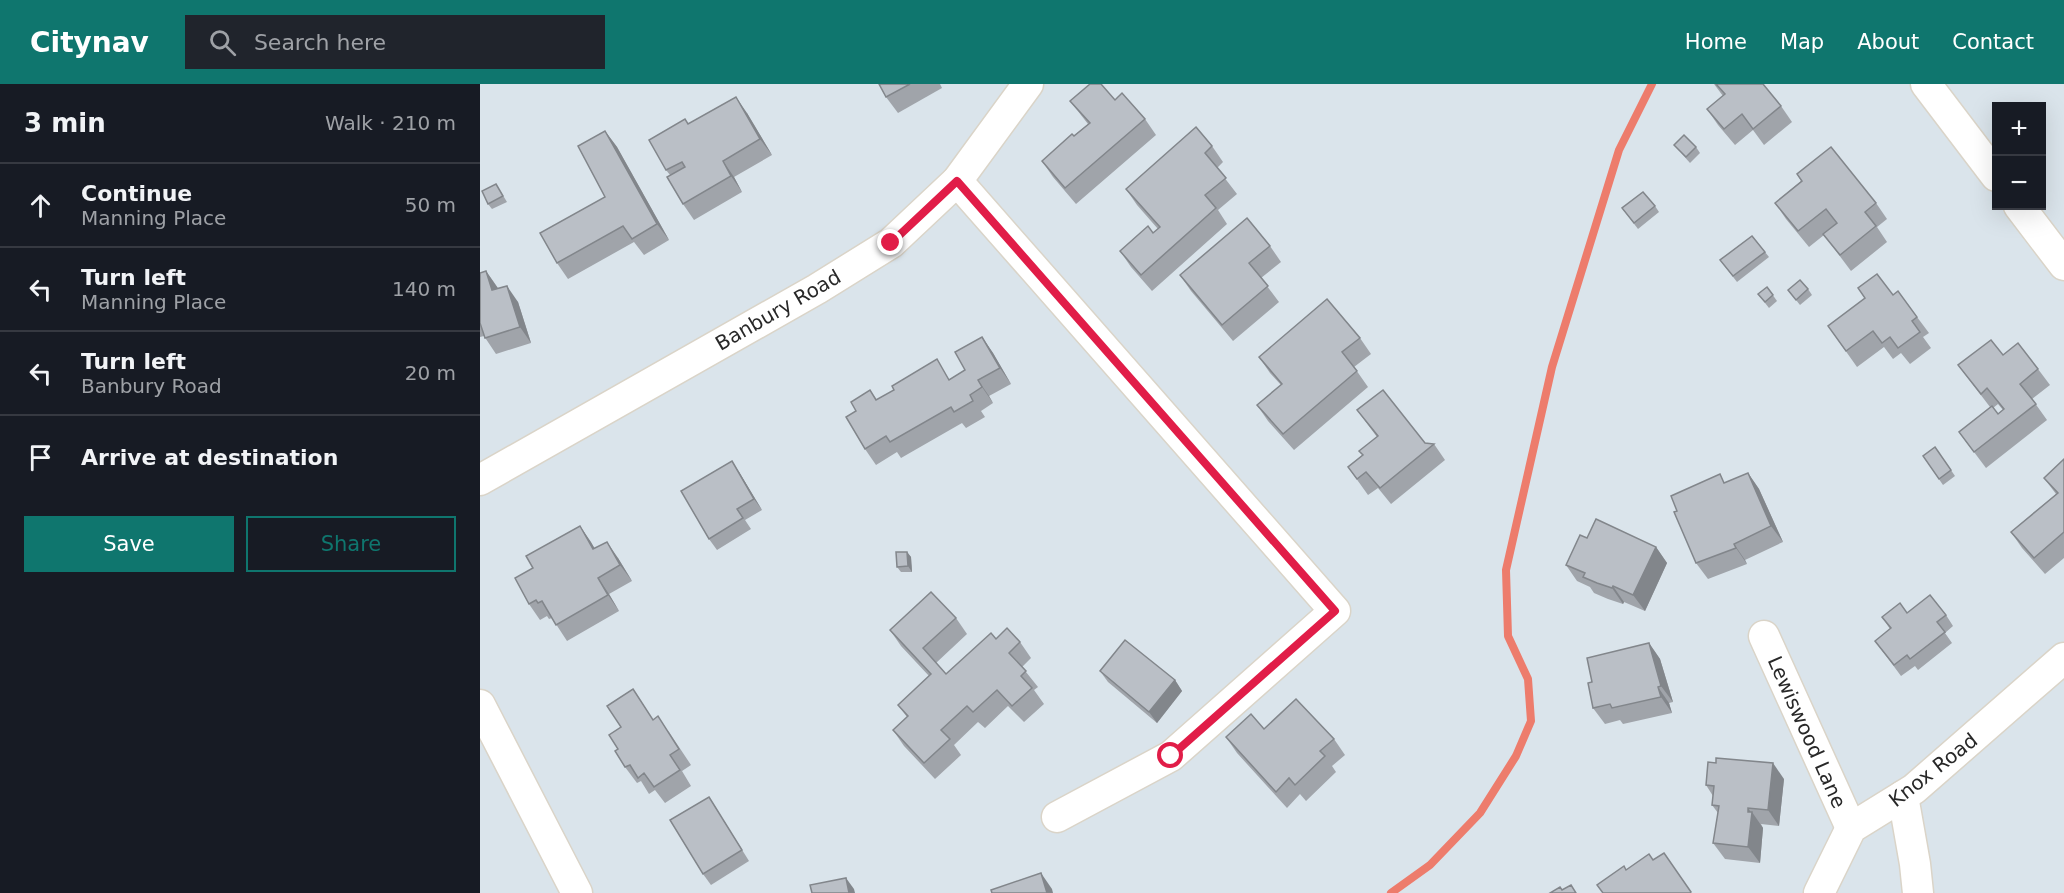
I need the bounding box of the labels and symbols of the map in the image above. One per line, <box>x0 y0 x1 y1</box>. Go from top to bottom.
route end <box>877 229 903 255</box>
street label: Banbury Road <box>711 264 845 356</box>
street label: Lewiswood Lane <box>1763 652 1851 812</box>
street label: Knox Road <box>1884 728 1982 812</box>
route start <box>1157 742 1183 768</box>

